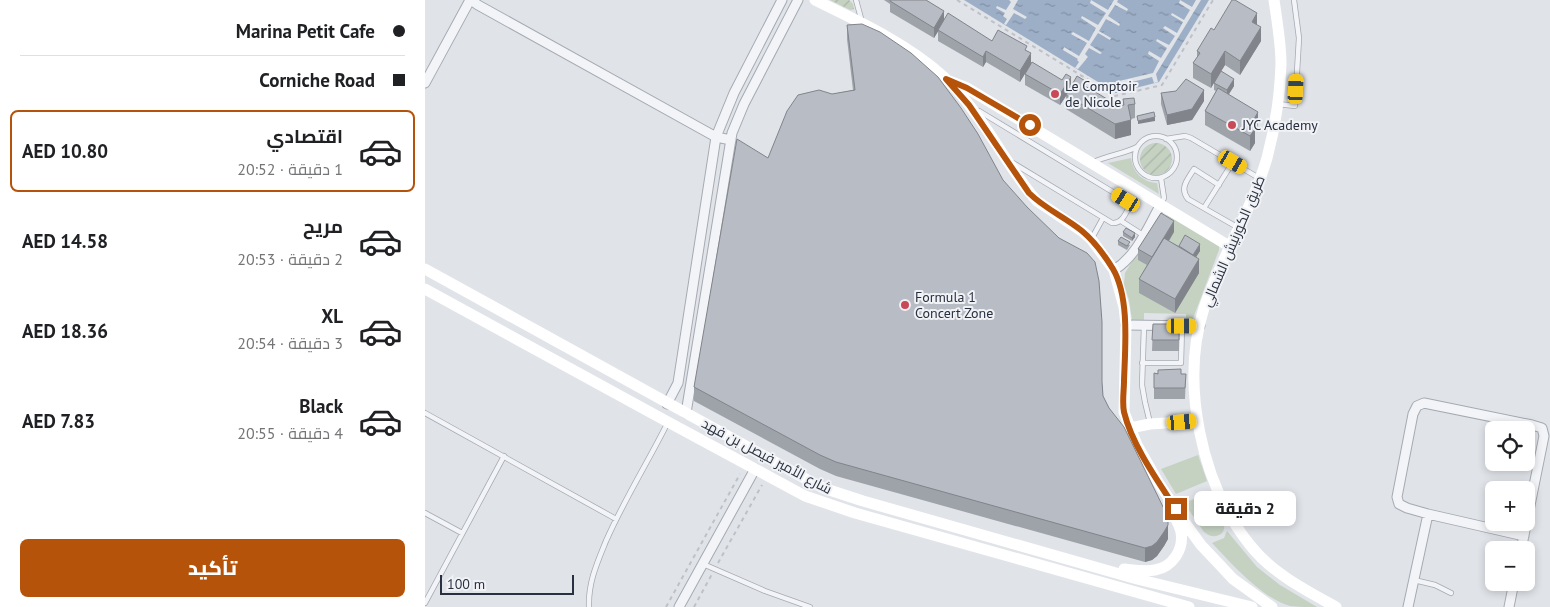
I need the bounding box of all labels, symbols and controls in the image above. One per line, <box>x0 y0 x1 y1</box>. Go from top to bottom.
text: Marina Petit Cafe <box>236 19 375 43</box>
text: Corniche Road <box>259 68 375 92</box>
car <box>1287 74 1304 104</box>
place label: Le Comptoir de Nicole <box>1065 77 1137 111</box>
marker: Le Comptoir de Nicole <box>1049 88 1061 100</box>
route start <box>1019 114 1041 136</box>
place label: JYC Academy <box>1241 116 1318 134</box>
marker: JYC Academy <box>1226 119 1238 131</box>
text: اقتصادي <box>267 124 343 148</box>
icon: car <box>358 129 403 174</box>
text: AED 10.80 <box>22 139 108 163</box>
car <box>1216 148 1249 176</box>
text: 1 دقيقة · 20:52 <box>237 159 343 179</box>
street label: طريق الكورنيش الشمالي <box>1197 173 1272 311</box>
car <box>1109 186 1142 214</box>
text: مريح <box>303 214 343 238</box>
icon: car <box>358 219 403 264</box>
text: AED 14.58 <box>22 229 108 253</box>
text: 2 دقيقة · 20:53 <box>237 249 343 269</box>
place label: Formula 1 Concert Zone <box>915 288 993 322</box>
marker: Formula 1 Concert Zone <box>899 299 911 311</box>
text: XL <box>321 304 343 328</box>
icon: car <box>358 309 403 354</box>
text: AED 18.36 <box>22 319 108 343</box>
car <box>1167 319 1197 334</box>
text: 3 دقيقة · 20:54 <box>237 333 343 353</box>
text: Black <box>299 394 343 418</box>
icon: car <box>358 399 403 444</box>
text: AED 7.83 <box>22 409 95 433</box>
car <box>1166 413 1197 431</box>
street label: شارع الأمير فيصل بن فهد <box>699 414 835 498</box>
map controls <box>1485 421 1535 591</box>
button: locate <box>1485 421 1535 471</box>
text: 4 دقيقة · 20:55 <box>237 423 343 443</box>
button: + <box>1485 481 1535 531</box>
callout: 2 دقيقة <box>1193 492 1296 526</box>
route end <box>1165 498 1187 520</box>
text: 2 دقيقة <box>1215 498 1275 518</box>
button: تأكيد <box>20 539 405 597</box>
button: − <box>1485 541 1535 591</box>
scale bar <box>440 572 574 595</box>
text: 100 m <box>447 575 485 593</box>

